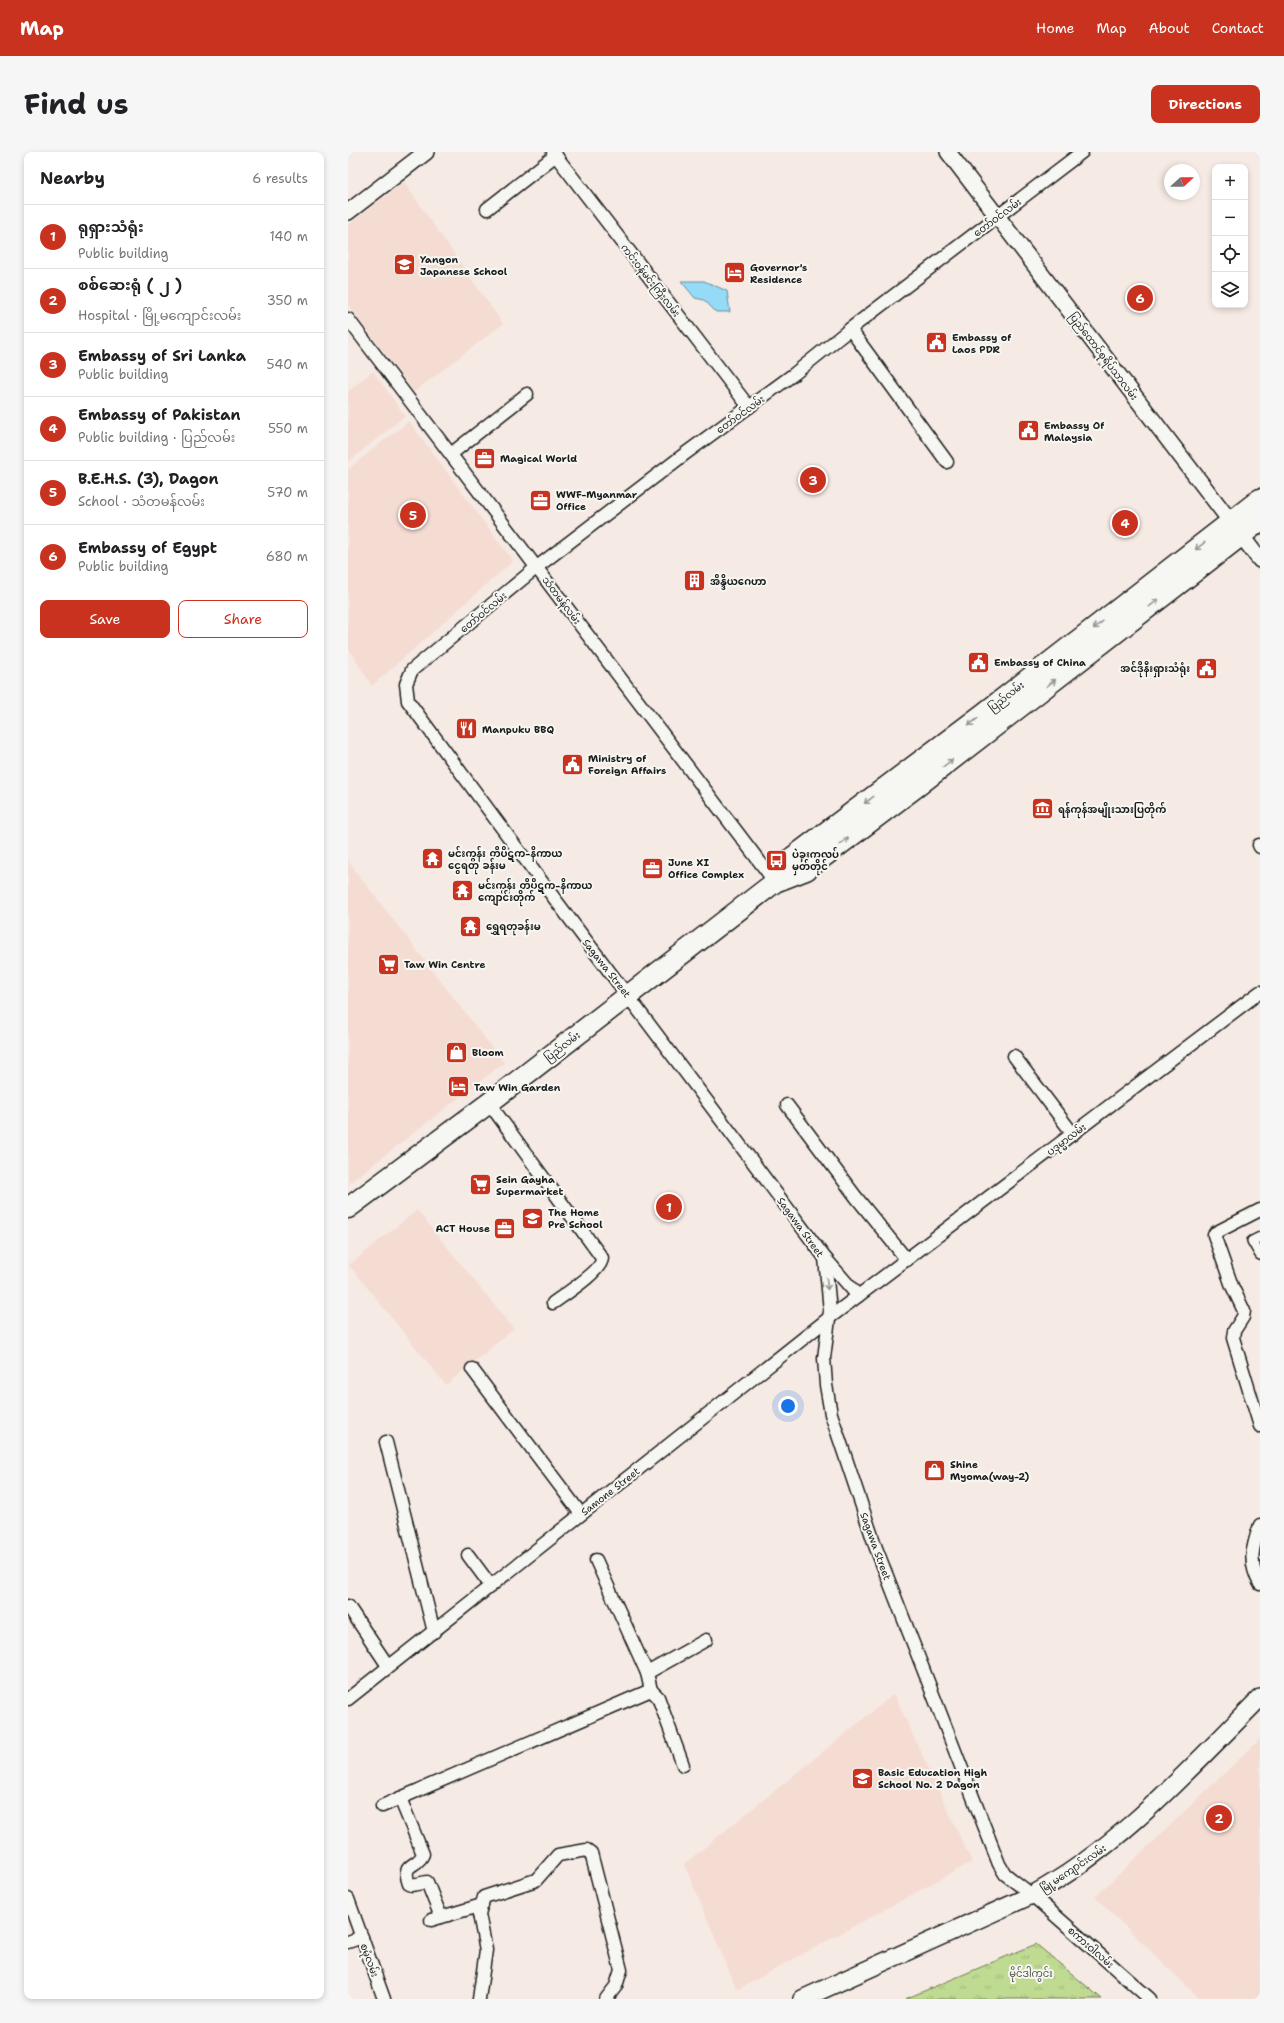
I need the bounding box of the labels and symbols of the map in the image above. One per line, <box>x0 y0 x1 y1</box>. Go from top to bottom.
north arrow <box>1164 164 1200 200</box>
street label: တော်ဝင်လမ်း <box>970 194 1024 240</box>
street label: ကင်းဝန်မင်းကြီးလမ်း <box>617 241 684 321</box>
school or university icon: Yangon Japanese School <box>392 252 418 278</box>
place label: Yangon Japanese School <box>420 253 508 278</box>
hotel icon: Governor's Residence <box>721 260 747 286</box>
place label: Governor's Residence <box>750 261 807 286</box>
pin: 6 <box>1127 283 1153 313</box>
street label: ပြည်ထောင်စုရိပ်သာလမ်း <box>1065 309 1142 404</box>
public building icon: Embassy of Laos PDR <box>923 330 949 356</box>
place label: Embassy of Laos PDR <box>952 331 1011 356</box>
street label: တော်ဝင်လမ်း <box>713 392 767 436</box>
public building icon: Embassy Of Malaysia <box>1016 418 1042 444</box>
place label: Embassy Of Malaysia <box>1044 419 1104 444</box>
office icon: Magical World <box>472 445 498 471</box>
place label: Magical World <box>500 452 577 465</box>
pin: 3 <box>800 465 826 495</box>
office icon: WWF-Myanmar Office <box>527 487 553 513</box>
place label: WWF-Myanmar Office <box>556 488 638 513</box>
pin: 5 <box>400 500 426 530</box>
pin: 4 <box>1112 508 1138 538</box>
one-way arrow <box>1195 541 1206 550</box>
building icon: အိန္ဒိယဂေဟာ <box>682 568 708 594</box>
street label: သံတမန်လမ်း <box>538 573 585 628</box>
place label: အိန္ဒိယဂေဟာ <box>710 574 766 590</box>
street label: တော်ဝင်လမ်း <box>457 588 509 636</box>
one-way arrow <box>1148 599 1159 608</box>
one-way arrow <box>1092 621 1103 630</box>
public building icon: Embassy of China <box>966 649 992 675</box>
public building icon: အင်ဒိုနီးရှားသံရုံး <box>1193 655 1219 681</box>
place label: Embassy of China <box>994 656 1086 669</box>
place label: အင်ဒိုနီးရှားသံရုံး <box>1120 661 1190 678</box>
street label: ပြည်လမ်း <box>985 678 1028 716</box>
one-way arrow <box>1046 679 1057 687</box>
restaurant icon: Manpuku BBQ <box>453 716 479 742</box>
one-way arrow <box>967 718 978 726</box>
place label: Manpuku BBQ <box>482 723 554 736</box>
public building icon: Ministry of Foreign Affairs <box>560 751 586 777</box>
place label: Ministry of Foreign Affairs <box>588 752 666 777</box>
one-way arrow <box>943 758 954 767</box>
one-way arrow <box>863 796 874 804</box>
museum icon: ရန်ကုန်အမျိုးသားပြတိုက် <box>1030 796 1056 822</box>
place label: ရန်ကုန်အမျိုးသားပြတိုက် <box>1058 802 1166 819</box>
one-way arrow <box>839 837 850 845</box>
temple icon: မင်းကွန်း တိပိဋက-နိကာယ ငွေရတု ခန်းမ <box>419 846 445 872</box>
place label: မင်းကွန်း တိပိဋက-နိကာယ ငွေရတု ခန်းမ <box>448 846 562 875</box>
bus stop icon: ပဲခူးကလပ် မှတ်တိုင် <box>763 847 789 873</box>
place label: ပဲခူးကလပ် မှတ်တိုင် <box>792 847 839 876</box>
office icon: June XI Office Complex <box>639 855 665 881</box>
place label: June XI Office Complex <box>668 856 744 881</box>
temple icon: မင်းကွန်း တိပိဋက-နိကာယ ကျောင်းတိုက် <box>450 878 476 904</box>
place label: မင်းကွန်း တိပိဋက-နိကာယ ကျောင်းတိုက် <box>478 878 592 907</box>
temple icon: ရွှေရတုခန်းမ <box>457 913 483 939</box>
place label: ရွှေရတုခန်းမ <box>486 919 541 936</box>
street label: Sagawa Street <box>580 936 634 1000</box>
supermarket icon: Taw Win Centre <box>375 951 401 977</box>
place label: Taw Win Centre <box>404 958 485 971</box>
street label: ပြည်လမ်း <box>541 1028 584 1066</box>
shop icon: Bloom <box>443 1039 469 1065</box>
place label: Bloom <box>472 1046 504 1059</box>
hotel icon: Taw Win Garden <box>445 1074 471 1100</box>
place label: Taw Win Garden <box>474 1081 561 1094</box>
street label: ပဒုမ္မာလမ်း <box>1043 1120 1090 1160</box>
supermarket icon: Sein Gayha Supermarket <box>467 1172 493 1198</box>
place label: Sein Gayha Supermarket <box>496 1173 563 1198</box>
pin: 1 <box>656 1192 682 1222</box>
street label: Sagawa Street <box>774 1195 827 1260</box>
school or university icon: The Home Pre School <box>519 1205 545 1231</box>
place label: The Home Pre School <box>548 1206 603 1231</box>
office icon: ACT House <box>492 1215 518 1241</box>
place label: ACT House <box>435 1222 490 1235</box>
one-way arrow <box>824 1277 831 1290</box>
your location <box>778 1396 798 1416</box>
shop icon: Shine Myoma(way-2) <box>922 1457 948 1483</box>
place label: Shine Myoma(way-2) <box>950 1458 1030 1483</box>
street label: Samone Street <box>578 1464 642 1518</box>
street label: Sagawa Street <box>857 1511 894 1582</box>
school or university icon: Basic Education High School No. 2 Dagon <box>849 1765 875 1791</box>
place label: Basic Education High School No. 2 Dagon <box>878 1766 987 1791</box>
pin: 2 <box>1206 1803 1232 1833</box>
street label: မြို့မကျောင်းလမ်း <box>1037 1841 1110 1897</box>
street label: စကားဝါလမ်း <box>1065 1923 1117 1971</box>
street label: စမုံလမ်း <box>356 1941 383 1980</box>
park label: မိုင်ဒါကွင်း <box>1009 1966 1053 1982</box>

